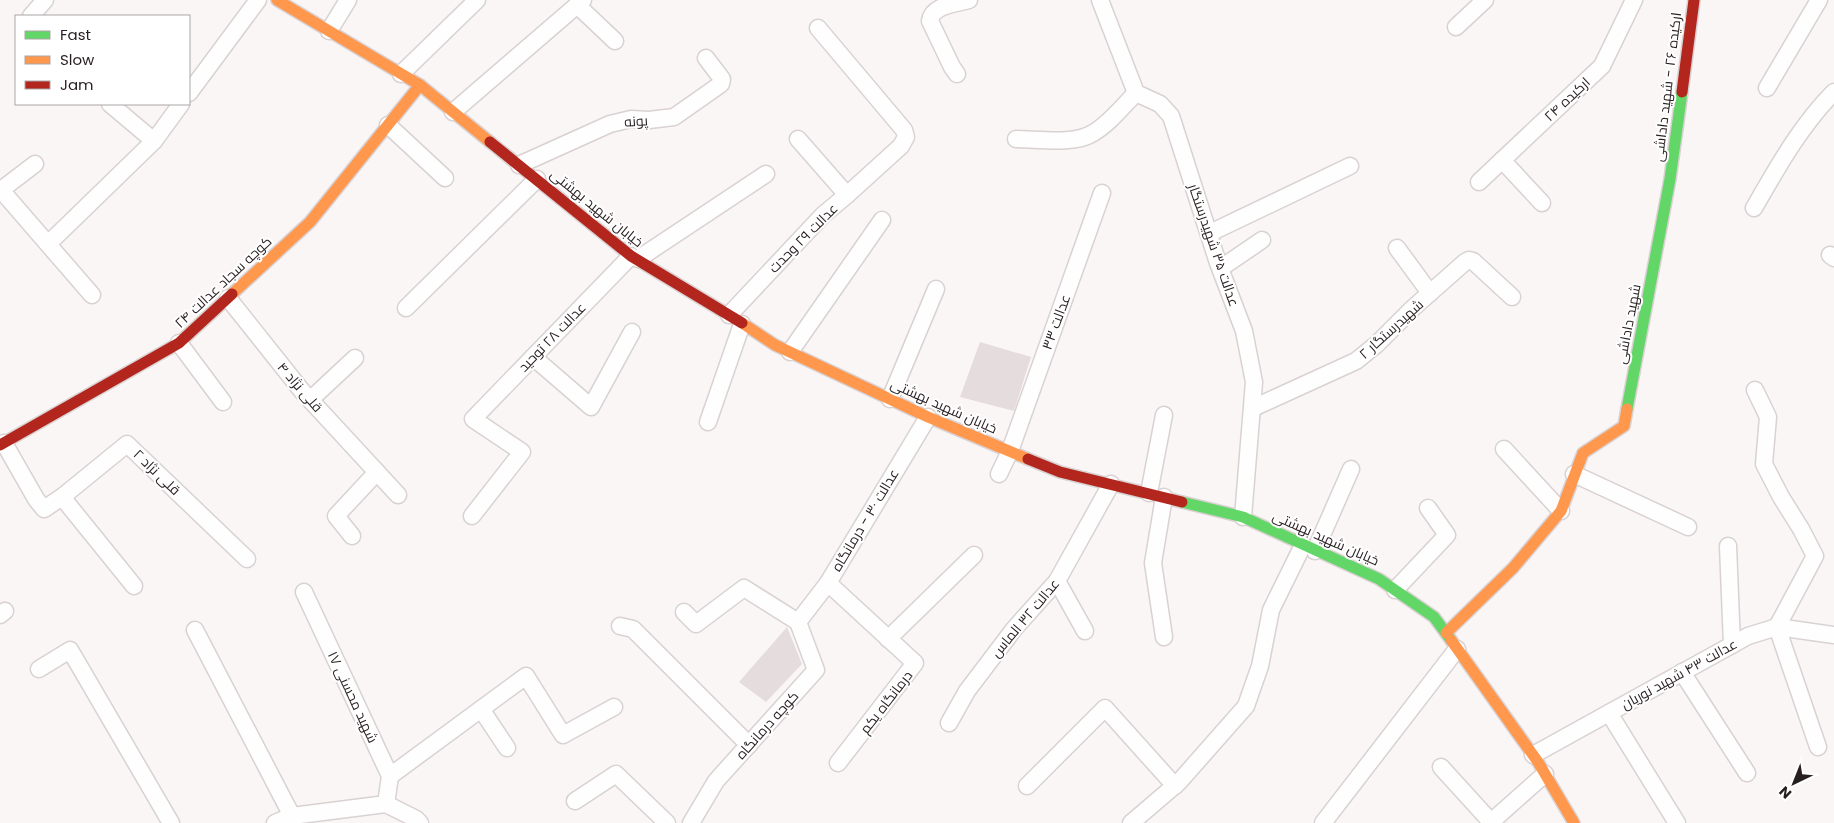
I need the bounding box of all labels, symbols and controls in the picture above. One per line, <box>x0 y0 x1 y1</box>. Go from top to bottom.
street label: ارکیده ۲۶ - شهید داداشی <box>1648 11 1686 163</box>
legend <box>15 15 190 105</box>
text: Fast <box>60 24 91 45</box>
text: Slow <box>60 49 95 70</box>
street label: ارکیده ۲۴ <box>1540 72 1594 126</box>
text: Jam <box>60 74 94 95</box>
street label: پونه <box>623 110 649 132</box>
street label: خیابان شهید بهشتی <box>546 164 648 252</box>
street label: عدالت ۳۵ شهیدرستگار <box>1183 180 1244 309</box>
street label: عدالت ۲۹ وحدت <box>764 199 842 277</box>
street label: کوچه سجاد عدالت ۲۴ <box>170 232 276 332</box>
street label: شهید داداشی <box>1610 282 1646 366</box>
street label: عدالت ۳۳ <box>1037 292 1075 352</box>
street label: شهیدرستگار ۲ <box>1354 295 1428 363</box>
street label: عدالت ۲۸ توحید <box>514 298 590 376</box>
street label: قلی نژاد ۴ <box>273 358 327 416</box>
street label: خیابان شهید بهشتی <box>888 374 1000 438</box>
street label: قلی نژاد ۲ <box>129 444 185 500</box>
street label: عدالت ۳۰ - درمانگاه <box>826 465 904 575</box>
street label: خیابان شهید بهشتی <box>1270 506 1382 570</box>
street label: عدالت ۳۲ الماس <box>986 574 1064 662</box>
street label: عدالت ۴۳ شهید نوریان <box>1617 634 1741 714</box>
street label: شهید محسنی ۱۷ <box>323 648 383 746</box>
street label: درمانگاه یکم <box>855 666 917 738</box>
street label: کوچه درمانگاه <box>731 686 803 764</box>
north arrow <box>1769 758 1819 808</box>
text: N <box>1774 782 1796 803</box>

